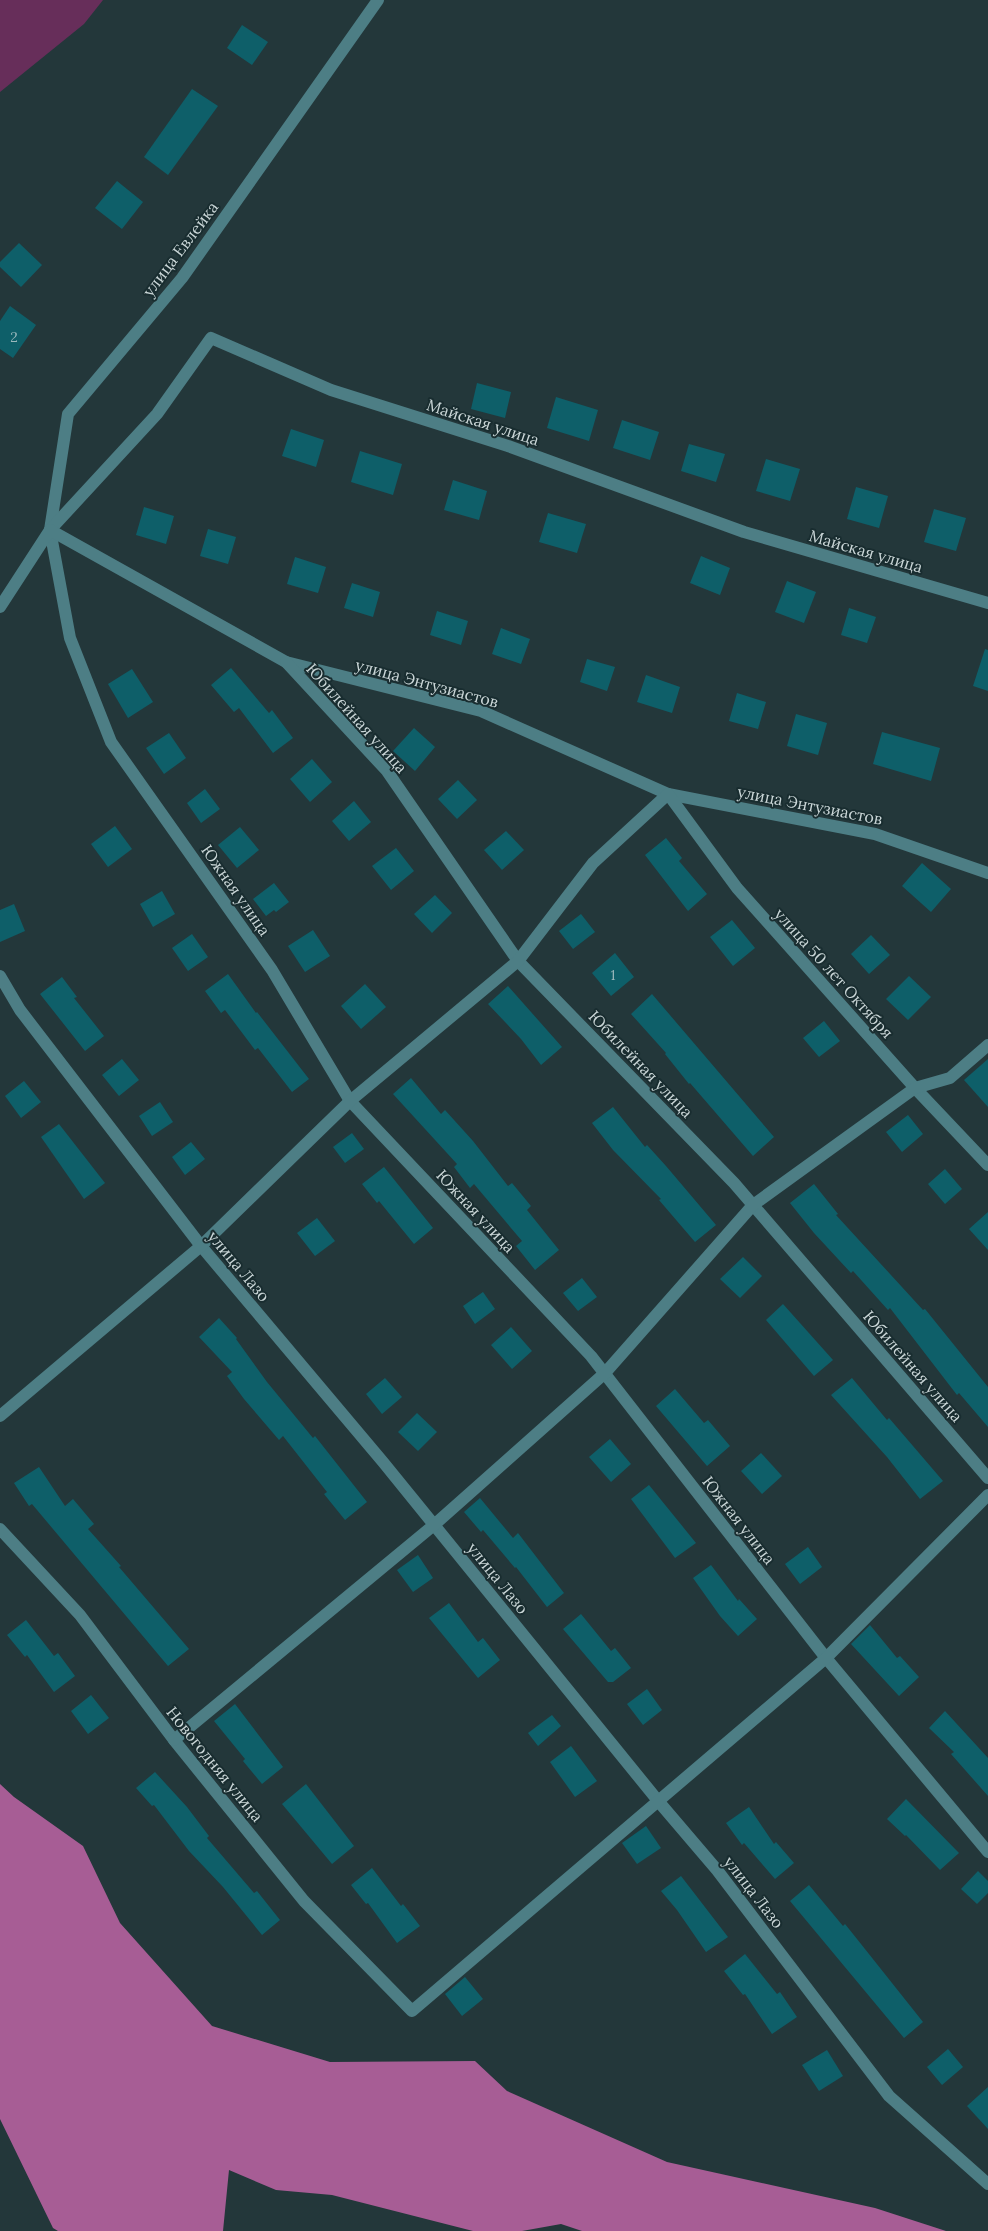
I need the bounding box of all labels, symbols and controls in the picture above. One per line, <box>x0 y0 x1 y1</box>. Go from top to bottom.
street label: улица Евлейка <box>138 198 222 300</box>
house number: 2 <box>10 328 18 346</box>
street label: Майская улица <box>424 394 542 450</box>
street label: Майская улица <box>807 525 925 577</box>
street label: улица Энтузиастов <box>353 654 501 712</box>
street label: Юбилейная улица <box>302 659 412 777</box>
street label: улица Энтузиастов <box>736 781 884 829</box>
street label: Южная улица <box>197 841 275 939</box>
street label: улица 50 лет Октября <box>770 904 898 1042</box>
house number: 1 <box>610 966 616 984</box>
street label: Юбилейная улица <box>585 1006 697 1122</box>
street label: Южная улица <box>432 1165 520 1257</box>
street label: улица Лазо <box>204 1227 274 1305</box>
street label: Юбилейная улица <box>859 1306 967 1426</box>
street label: Южная улица <box>698 1472 780 1568</box>
street label: улица Лазо <box>463 1538 533 1618</box>
street label: Новогодняя улица <box>162 1702 268 1826</box>
street label: улица Лазо <box>720 1852 788 1932</box>

